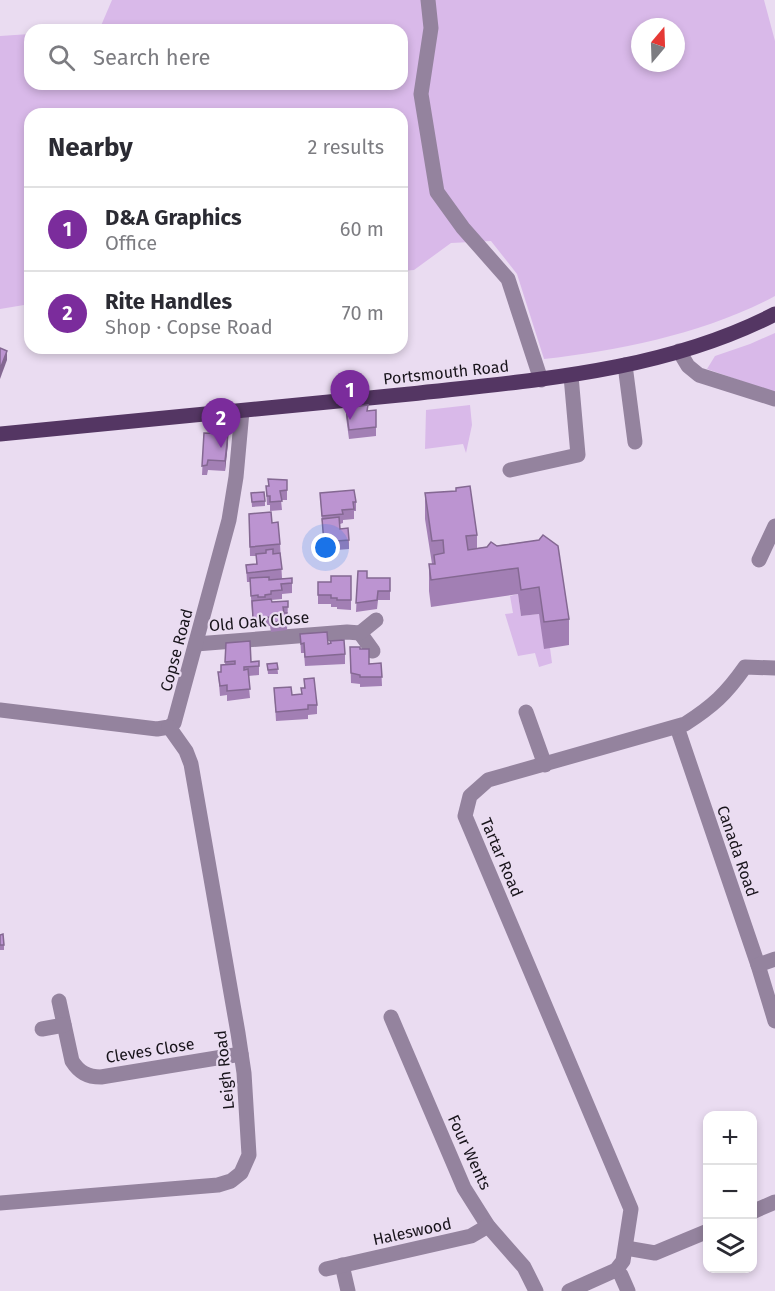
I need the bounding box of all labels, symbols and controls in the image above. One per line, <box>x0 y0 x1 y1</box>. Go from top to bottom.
north arrow <box>631 18 685 72</box>
search box <box>24 24 408 90</box>
icon: search <box>45 41 78 74</box>
text: Search here <box>93 44 211 71</box>
text: Nearby <box>48 132 133 163</box>
text: 2 results <box>307 135 384 159</box>
text: D&A Graphics <box>105 204 242 231</box>
text: 1 <box>63 217 72 241</box>
text: 60 m <box>340 217 384 241</box>
text: Office <box>105 231 157 255</box>
text: Rite Handles <box>105 288 232 315</box>
text: 2 <box>62 301 73 325</box>
text: 70 m <box>342 301 384 325</box>
text: Shop · Copse Road <box>105 315 273 339</box>
street label: Portsmouth Road <box>382 356 510 389</box>
pin: 1 <box>330 370 370 420</box>
pin: 2 <box>202 398 240 448</box>
your location <box>311 533 340 562</box>
street label: Copse Road <box>156 607 197 694</box>
street label: Old Oak Close <box>208 608 310 635</box>
street label: Canada Road <box>713 803 762 899</box>
street label: Tartar Road <box>476 815 527 900</box>
street label: Leigh Road <box>211 1029 238 1111</box>
street label: Cleves Close <box>105 1034 196 1067</box>
map controls <box>703 1111 757 1273</box>
button: + <box>703 1111 757 1165</box>
street label: Four Wents <box>444 1112 495 1193</box>
button: − <box>703 1165 757 1219</box>
street label: Haleswood <box>371 1214 453 1249</box>
button: layers <box>703 1219 757 1273</box>

